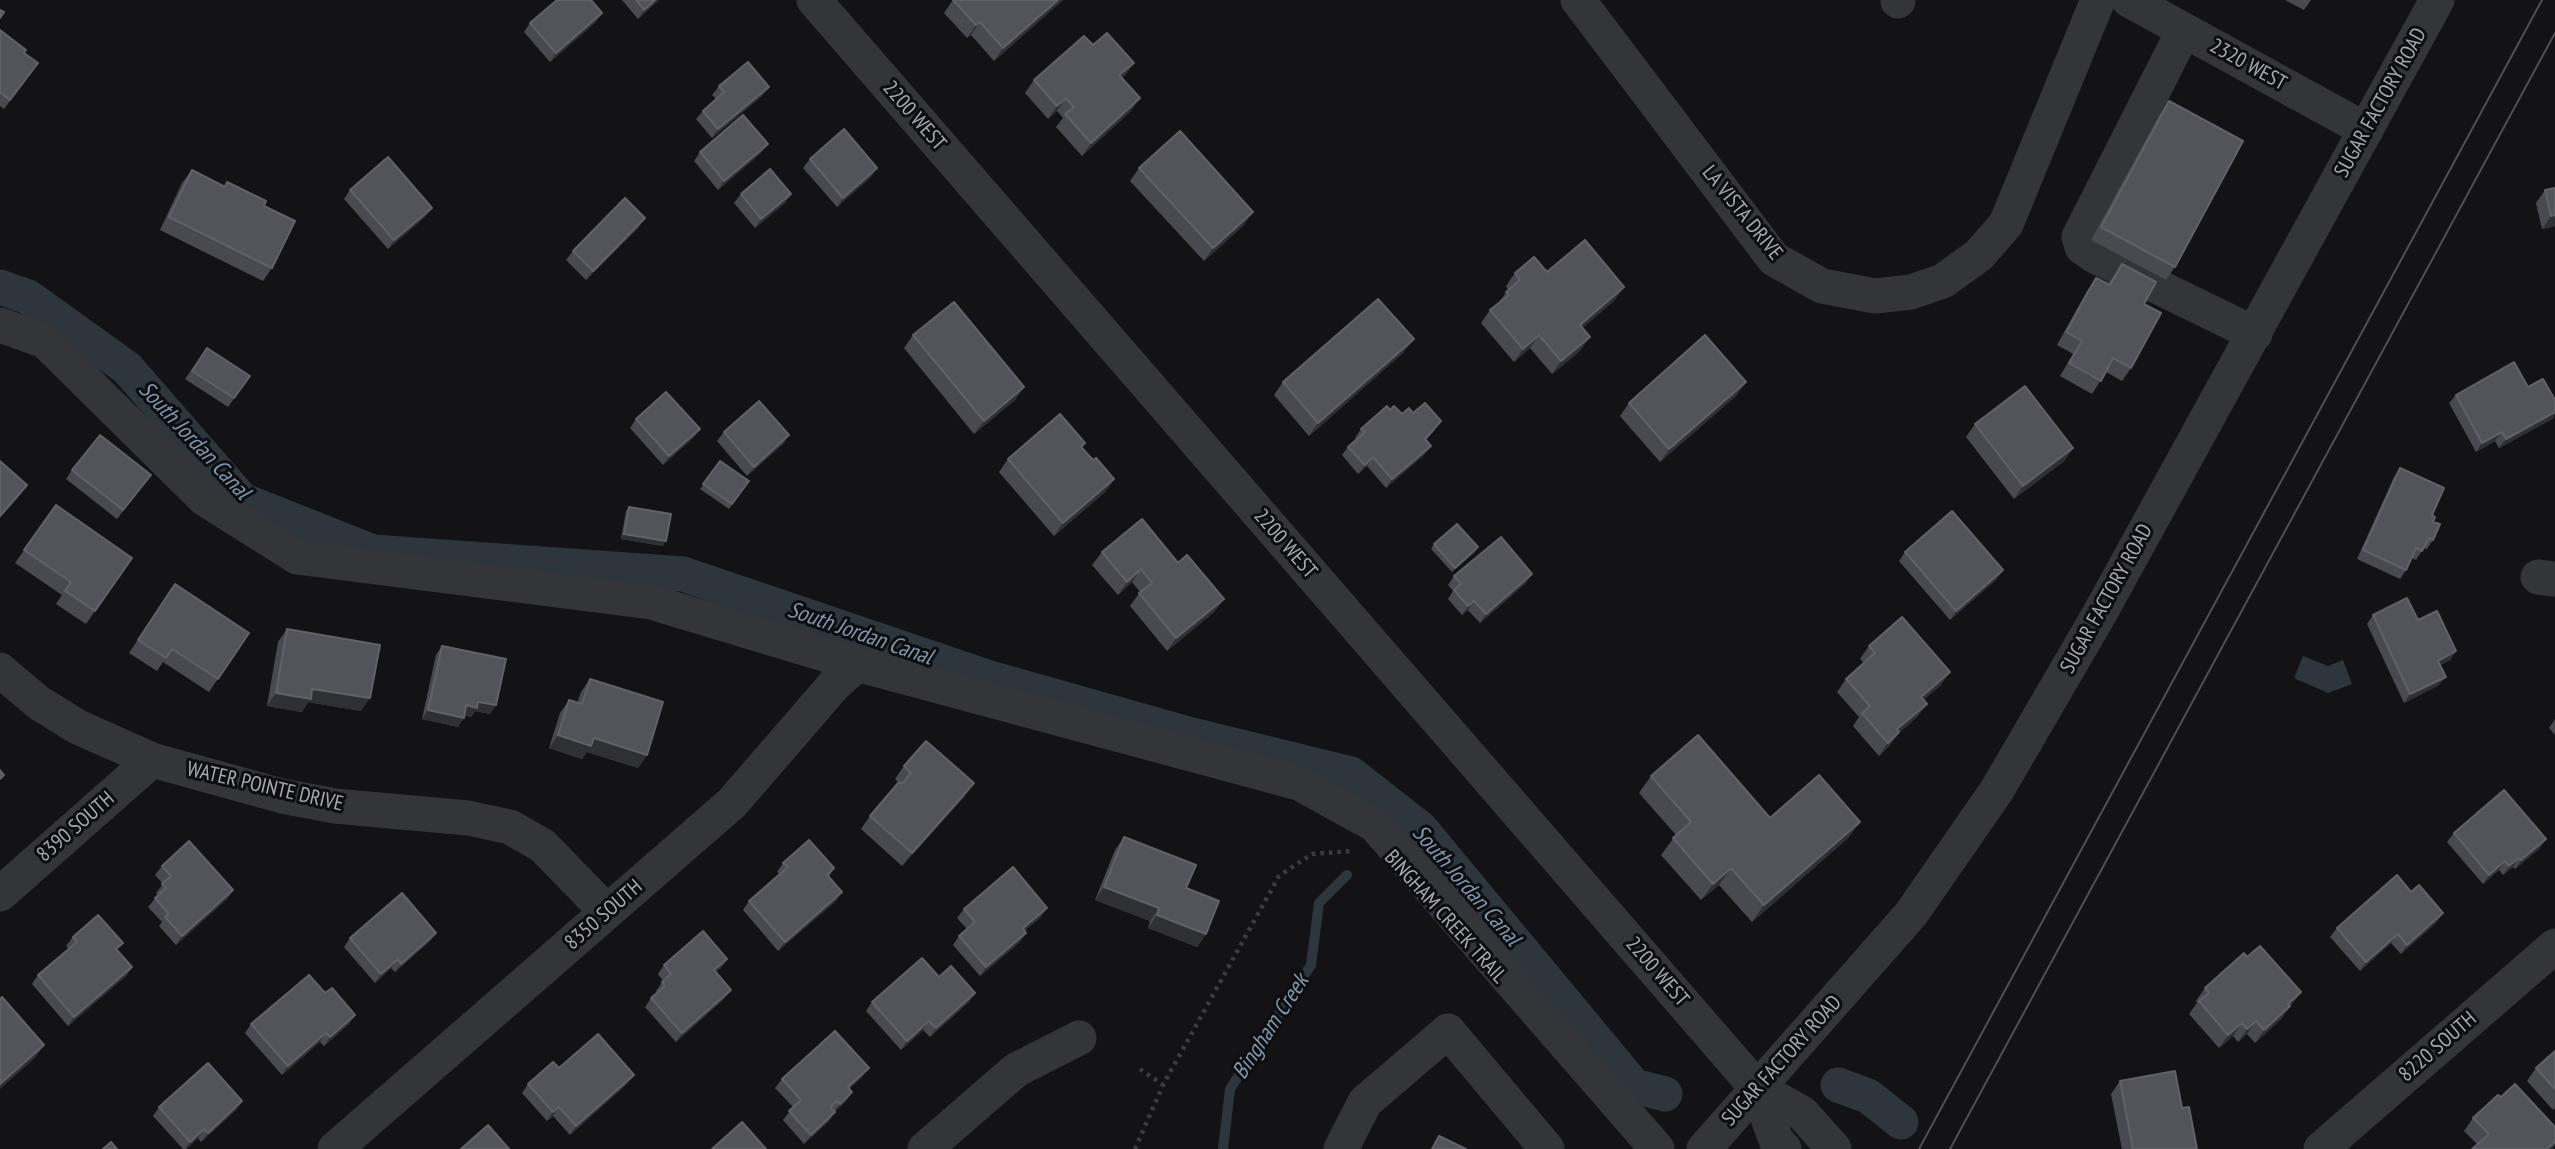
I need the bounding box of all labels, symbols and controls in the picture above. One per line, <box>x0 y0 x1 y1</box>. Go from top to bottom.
street label: SUGAR FACTORY ROAD <box>2330 24 2432 182</box>
street label: 2320 WEST <box>2205 34 2291 96</box>
street label: 2200 WEST <box>877 76 951 156</box>
street label: LA VISTA DRIVE <box>1696 161 1788 265</box>
water label: South Jordan Canal <box>132 376 256 506</box>
street label: 2200 WEST <box>1248 504 1322 584</box>
street label: SUGAR FACTORY ROAD <box>2056 520 2158 678</box>
water label: South Jordan Canal <box>784 596 936 672</box>
street label: WATER POINTE DRIVE <box>184 757 346 817</box>
street label: 8390 SOUTH <box>32 787 120 867</box>
water label: South Jordan Canal <box>1406 820 1526 952</box>
street label: BINGHAM CREEK TRAIL <box>1379 845 1511 989</box>
street label: 8350 SOUTH <box>560 875 648 955</box>
street label: 2200 WEST <box>1620 932 1694 1012</box>
water label: Bingham Creek <box>1227 969 1315 1085</box>
street label: SUGAR FACTORY ROAD <box>1717 991 1847 1131</box>
street label: 8220 SOUTH <box>2394 1007 2482 1087</box>

